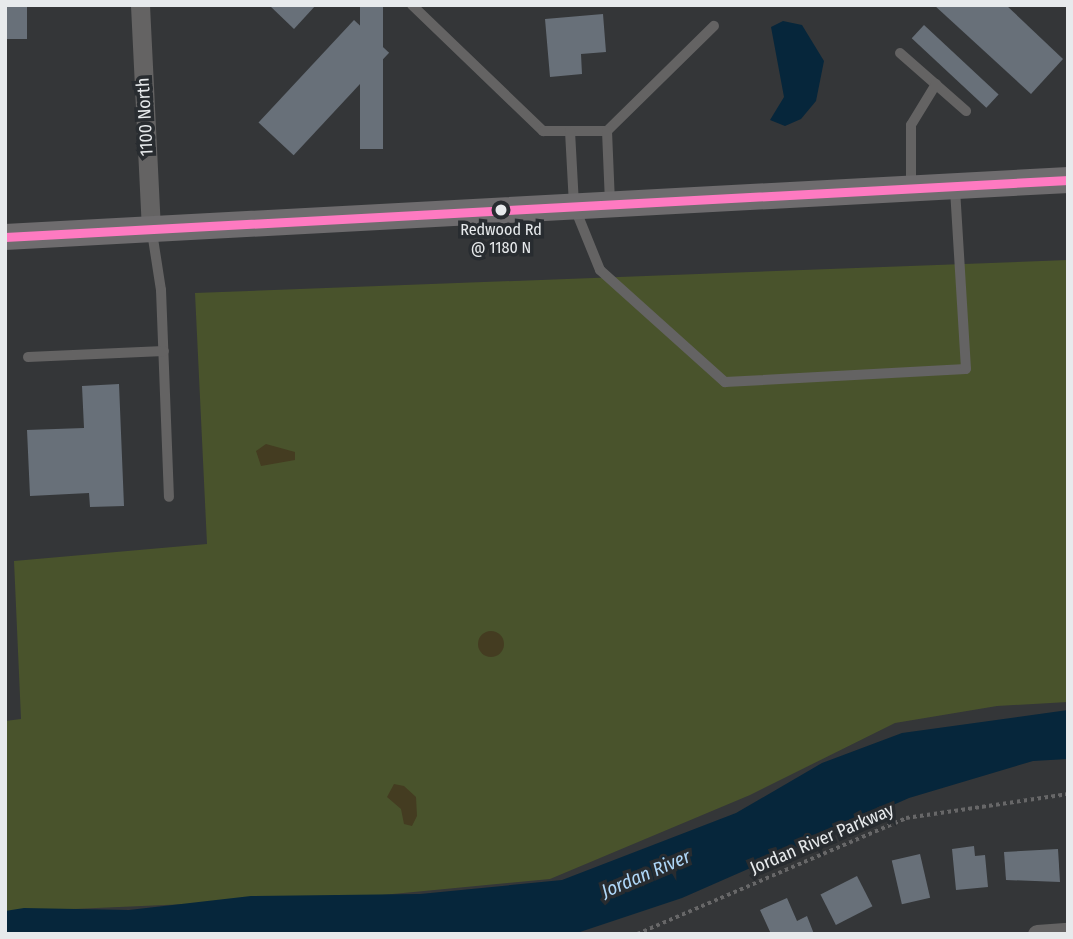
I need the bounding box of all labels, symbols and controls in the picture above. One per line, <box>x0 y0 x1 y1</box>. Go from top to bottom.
street label: 1100 North <box>132 77 158 157</box>
marker: Redwood Rd @ 1180 N <box>494 203 508 217</box>
place label: Redwood Rd @ 1180 N <box>460 220 542 258</box>
street label: Jordan River Parkway <box>747 799 897 879</box>
water label: Jordan River <box>598 845 694 903</box>

